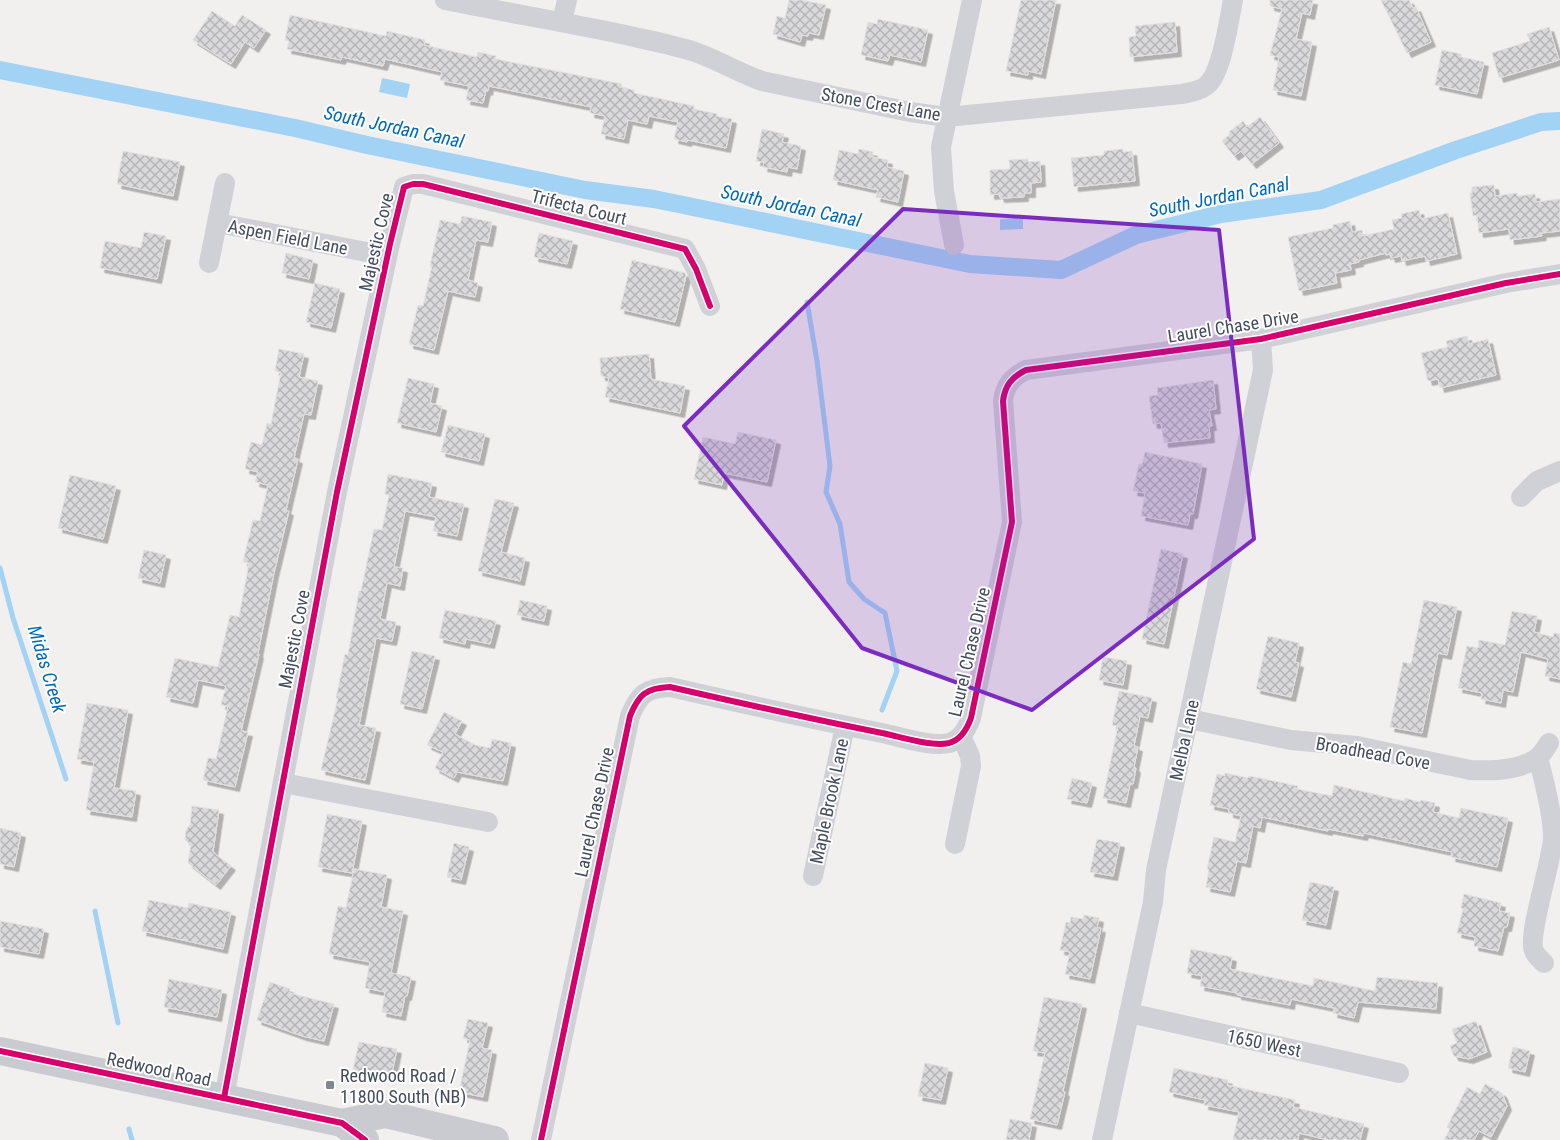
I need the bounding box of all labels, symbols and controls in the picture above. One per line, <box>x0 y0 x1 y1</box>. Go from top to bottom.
street label: Stone Crest Lane <box>820 83 942 125</box>
water label: South Jordan Canal <box>322 101 467 153</box>
water label: South Jordan Canal <box>1147 172 1292 222</box>
water label: South Jordan Canal <box>719 180 864 232</box>
street label: Trifecta Court <box>529 185 629 229</box>
street label: Majestic Cove <box>355 191 397 293</box>
street label: Aspen Field Lane <box>226 215 350 259</box>
street label: Laurel Chase Drive <box>1166 305 1300 347</box>
street label: Laurel Chase Drive <box>944 585 994 719</box>
street label: Majestic Cove <box>274 588 314 690</box>
water label: Midas Creek <box>23 622 71 716</box>
street label: Melba Lane <box>1165 698 1203 782</box>
street label: Broadhead Cove <box>1314 733 1432 773</box>
street label: Maple Brook Lane <box>805 736 853 866</box>
street label: Laurel Chase Drive <box>570 745 618 879</box>
street label: 1650 West <box>1225 1025 1303 1061</box>
street label: Redwood Road <box>105 1048 213 1090</box>
place label: Redwood Road / 11800 South (NB) <box>340 1065 466 1108</box>
marker: Redwood Road / 11800 South (NB) <box>324 1079 336 1091</box>

